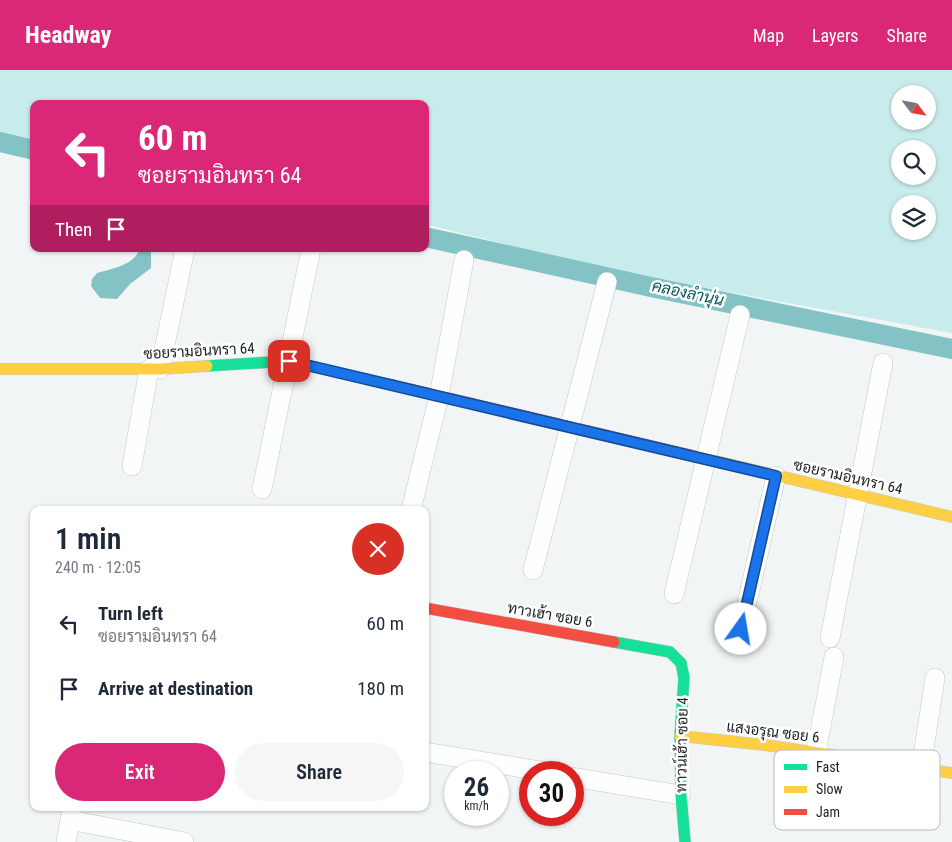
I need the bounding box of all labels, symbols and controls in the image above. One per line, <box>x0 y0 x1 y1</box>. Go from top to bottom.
text: Headway <box>25 21 111 49</box>
text: Map <box>753 25 784 46</box>
text: Layers <box>812 25 859 46</box>
text: Share <box>887 25 927 46</box>
north arrow <box>891 85 936 130</box>
map controls <box>891 85 936 240</box>
text: 60 m <box>138 118 207 159</box>
icon: left <box>55 120 120 185</box>
button: search <box>891 140 936 185</box>
text: ซอยรามอินทรา 64 <box>138 163 301 188</box>
button: layers <box>891 195 936 240</box>
icon: arrive <box>102 215 130 243</box>
text: Then <box>55 218 92 241</box>
water label: คลองลำนุ่น <box>650 275 726 312</box>
street label: ซอยรามอินทรา 64 <box>143 339 255 363</box>
pin <box>268 340 310 382</box>
icon: arrive <box>275 347 303 375</box>
street label: ซอยรามอินทรา 64 <box>792 456 904 498</box>
text: 1 min <box>55 521 121 556</box>
button: close <box>352 523 404 575</box>
text: 240 m · 12:05 <box>55 558 141 577</box>
street label: ทาวเฮ้า ซอย 6 <box>506 598 594 631</box>
text: Turn left <box>98 602 163 625</box>
position arrow <box>714 602 766 654</box>
icon: left <box>55 610 83 638</box>
text: 60 m <box>367 612 404 635</box>
text: ซอยรามอินทรา 64 <box>98 627 217 646</box>
icon: arrive <box>55 675 83 703</box>
text: Arrive at destination <box>98 677 253 700</box>
text: 180 m <box>357 677 404 700</box>
street label: ทาวน์เฮ้า ซอย 4 <box>671 697 692 793</box>
street label: แสงอรุณ ซอย 6 <box>725 717 821 749</box>
button: Exit <box>55 743 225 801</box>
button: Share <box>235 743 404 801</box>
legend <box>774 750 940 830</box>
text: Fast <box>816 759 840 775</box>
speed limit sign: 30 <box>519 761 584 826</box>
text: 26 <box>464 773 489 802</box>
text: Slow <box>816 781 843 797</box>
text: km/h <box>464 799 489 813</box>
text: Jam <box>816 804 840 820</box>

